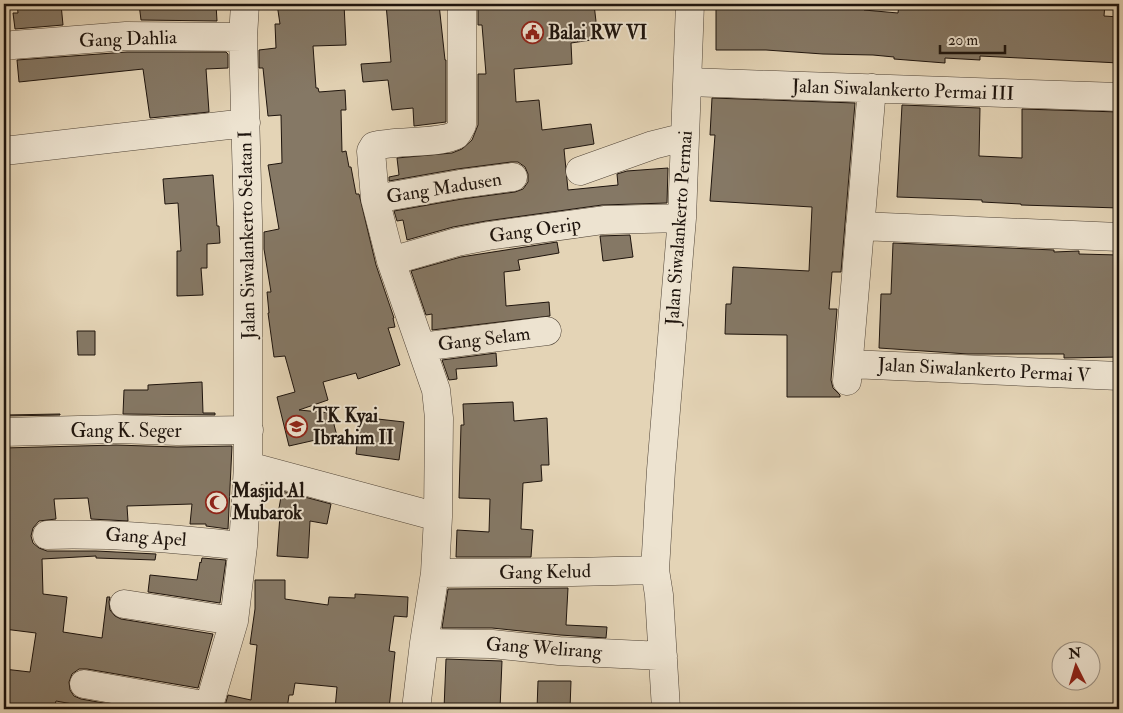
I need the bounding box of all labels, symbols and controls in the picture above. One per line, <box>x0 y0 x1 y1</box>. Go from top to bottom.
public building icon: Balai RW VI <box>520 21 544 45</box>
place label: Balai RW VI <box>548 21 647 45</box>
scale bar <box>940 22 1006 54</box>
street label: Gang Dahlia <box>79 25 178 53</box>
text: 20 m <box>948 31 978 50</box>
street label: Jalan Siwalankerto Permai III <box>791 74 1014 106</box>
street label: Jalan Siwalankerto Selatan I <box>233 130 261 341</box>
street label: Jalan Siwalankerto Permai <box>660 130 698 327</box>
street label: Gang Madusen <box>385 167 504 209</box>
street label: Gang Oerip <box>488 212 582 249</box>
street label: Gang Selam <box>436 321 532 357</box>
street label: Jalan Siwalankerto Permai V <box>876 352 1091 388</box>
place label: TK Kyai Ibrahim II <box>312 404 394 450</box>
school or university icon: TK Kyai Ibrahim II <box>285 415 309 439</box>
street label: Gang K. Seger <box>70 419 182 443</box>
place label: Masjid Al Mubarok <box>231 479 304 525</box>
mosque icon: Masjid Al Mubarok <box>204 490 228 514</box>
street label: Gang Apel <box>104 522 188 553</box>
street label: Gang Kelud <box>499 559 592 585</box>
street label: Gang Welirang <box>485 632 604 664</box>
north arrow <box>1050 640 1100 690</box>
text: N <box>1067 644 1082 663</box>

